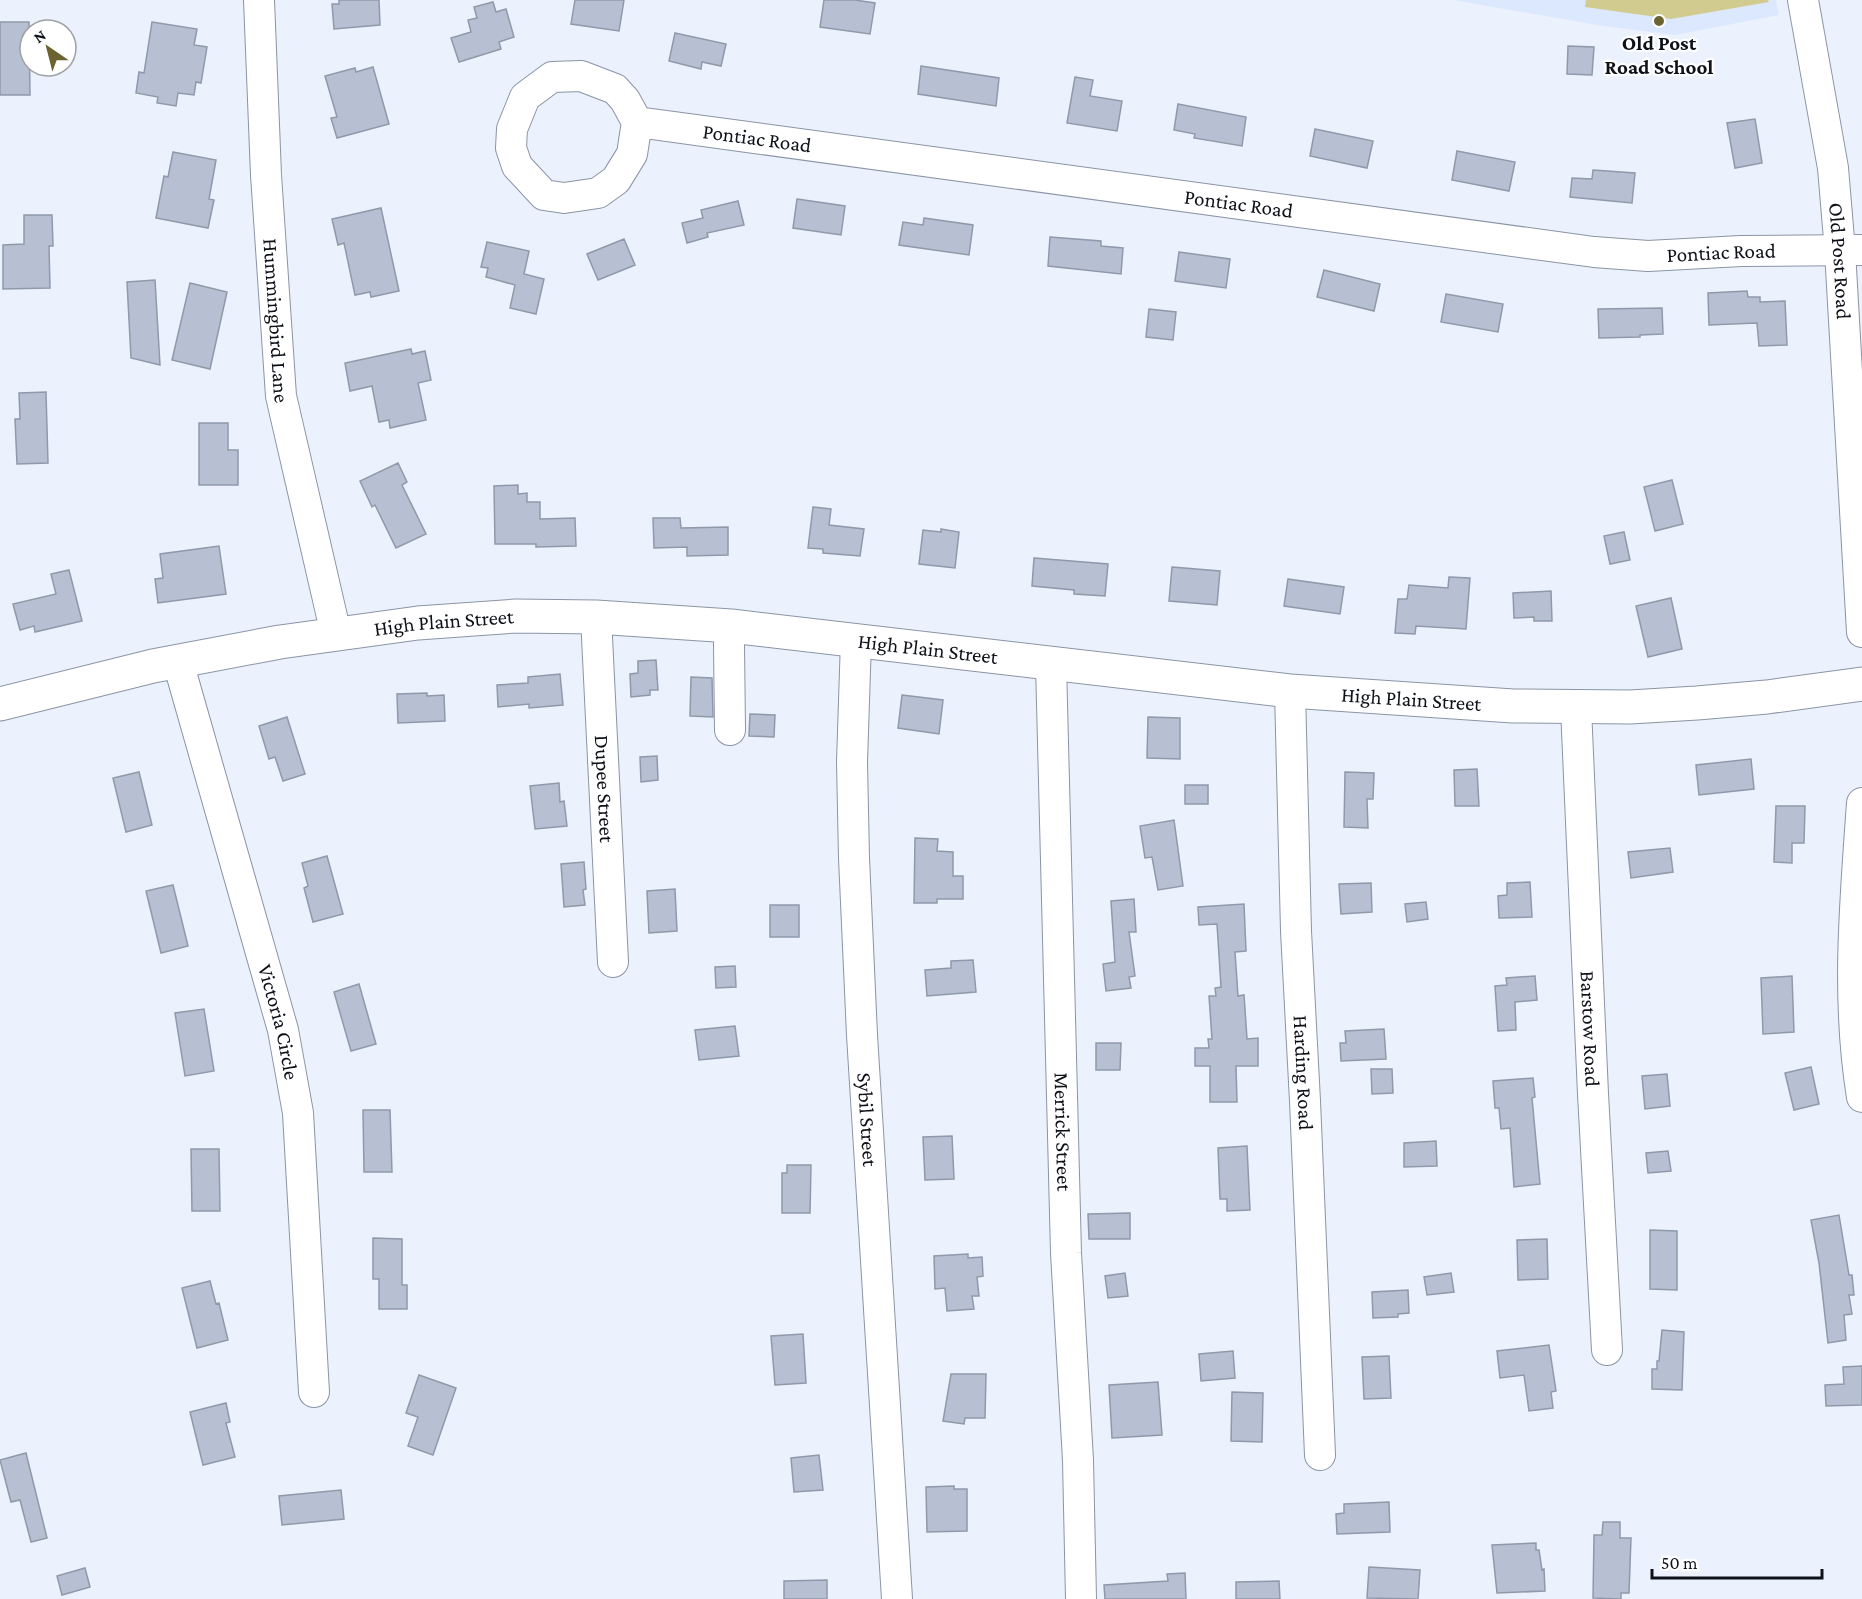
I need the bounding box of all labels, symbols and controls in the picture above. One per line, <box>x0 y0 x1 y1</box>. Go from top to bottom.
marker: Old Post Road School <box>1652 14 1666 28</box>
north arrow <box>18 18 78 78</box>
text: N <box>30 26 49 46</box>
place label: Old Post Road School <box>1605 31 1714 79</box>
street label: Pontiac Road <box>701 119 813 158</box>
street label: Pontiac Road <box>1183 184 1294 223</box>
street label: Old Post Road <box>1824 202 1856 320</box>
street label: Hummingbird Lane <box>258 238 294 405</box>
street label: Pontiac Road <box>1666 239 1776 267</box>
street label: High Plain Street <box>372 604 516 641</box>
street label: High Plain Street <box>857 629 1000 669</box>
street label: High Plain Street <box>1340 682 1483 716</box>
street label: Dupee Street <box>590 734 619 844</box>
street label: Victoria Circle <box>253 962 304 1082</box>
street label: Barstow Road <box>1576 970 1605 1087</box>
street label: Harding Road <box>1288 1015 1318 1131</box>
street label: Sybil Street <box>852 1072 882 1168</box>
street label: Merrick Street <box>1049 1072 1076 1193</box>
scale bar <box>1652 1542 1822 1580</box>
text: 50 m <box>1661 1553 1698 1573</box>

